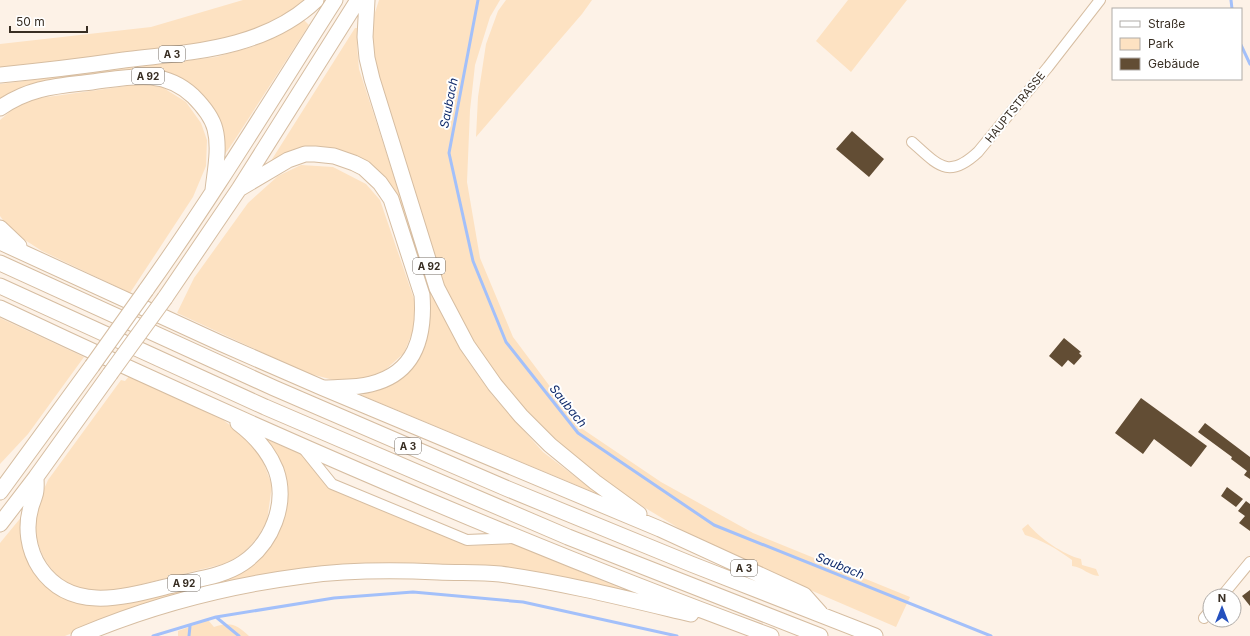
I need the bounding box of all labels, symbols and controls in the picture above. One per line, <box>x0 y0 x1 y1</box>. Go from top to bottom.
scale bar <box>10 8 87 34</box>
legend <box>1112 8 1242 80</box>
text: 50 m <box>16 14 45 29</box>
text: Straße <box>1148 16 1185 31</box>
text: Park <box>1148 36 1174 51</box>
road number: A 3 <box>159 46 185 62</box>
text: Gebäude <box>1148 56 1200 71</box>
road number: A 92 <box>132 68 164 84</box>
street label: HAUPTSTRASSE <box>982 69 1048 145</box>
water label: Saubach <box>436 77 461 129</box>
road number: A 92 <box>413 258 445 274</box>
water label: Saubach <box>547 381 590 430</box>
road number: A 3 <box>395 438 421 454</box>
water label: Saubach <box>814 549 867 582</box>
road number: A 3 <box>731 560 757 576</box>
road number: A 92 <box>168 575 200 591</box>
north arrow <box>1202 588 1242 628</box>
text: N <box>1218 591 1226 605</box>

